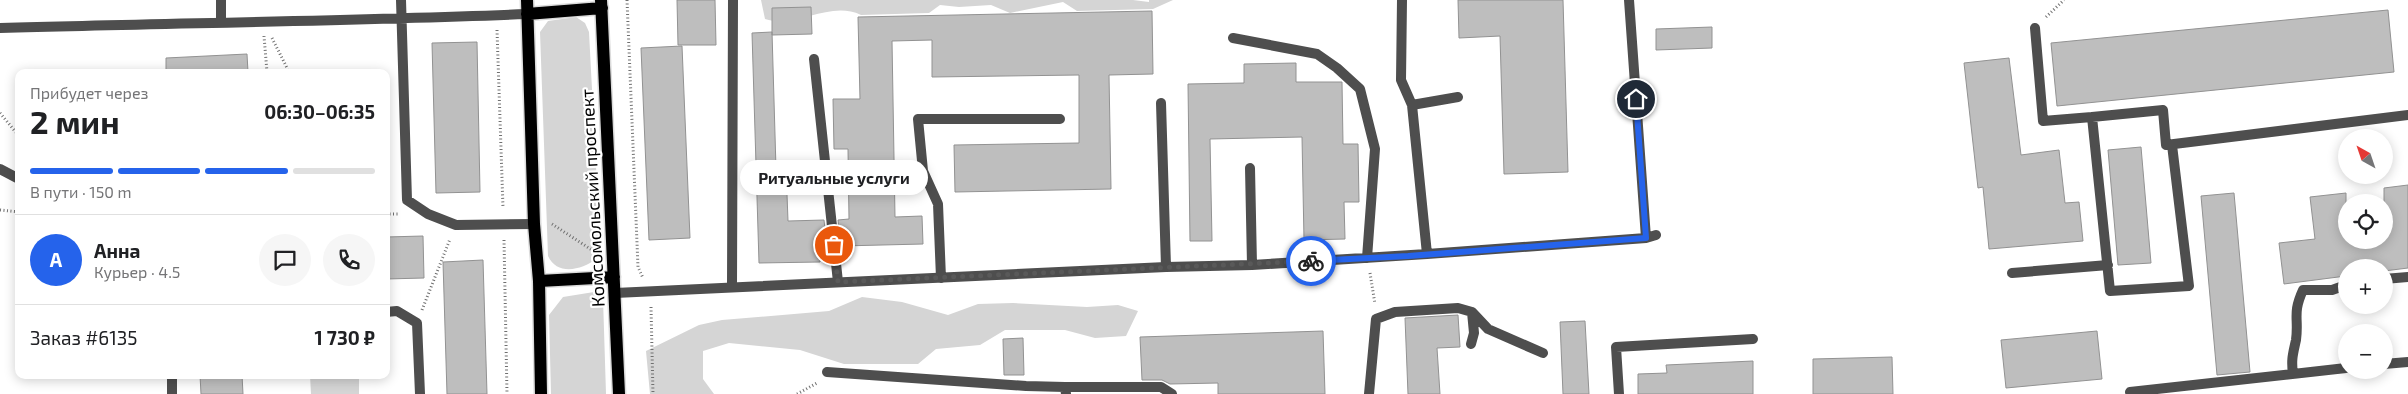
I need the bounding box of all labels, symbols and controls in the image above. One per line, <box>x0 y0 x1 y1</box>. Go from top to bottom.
pin <box>1615 78 1657 120</box>
text: Прибудет через <box>30 83 148 102</box>
icon: home <box>1622 85 1650 113</box>
street label: Комсомольский проспект <box>575 88 609 308</box>
text: 06:30–06:35 <box>264 100 375 123</box>
text: 2 мин <box>30 102 120 140</box>
north arrow <box>2338 129 2392 184</box>
map controls <box>2338 129 2393 379</box>
callout: Ритуальные услуги <box>740 160 928 195</box>
text: Ритуальные услуги <box>758 168 910 187</box>
text: В пути · 150 m <box>30 182 132 201</box>
button: locate <box>2338 194 2393 249</box>
pin <box>813 224 855 266</box>
icon: bag <box>820 231 848 259</box>
button: chat <box>259 234 311 286</box>
button: phone <box>323 234 375 286</box>
courier <box>1286 236 1336 286</box>
text: Анна <box>94 239 140 262</box>
icon: bike <box>1297 247 1325 275</box>
text: А <box>50 248 62 271</box>
button: + <box>2338 259 2393 314</box>
text: Курьер · 4.5 <box>94 262 180 281</box>
button: − <box>2338 324 2393 379</box>
text: Заказ #6135 <box>30 326 137 349</box>
text: 1 730 ₽ <box>315 326 375 349</box>

